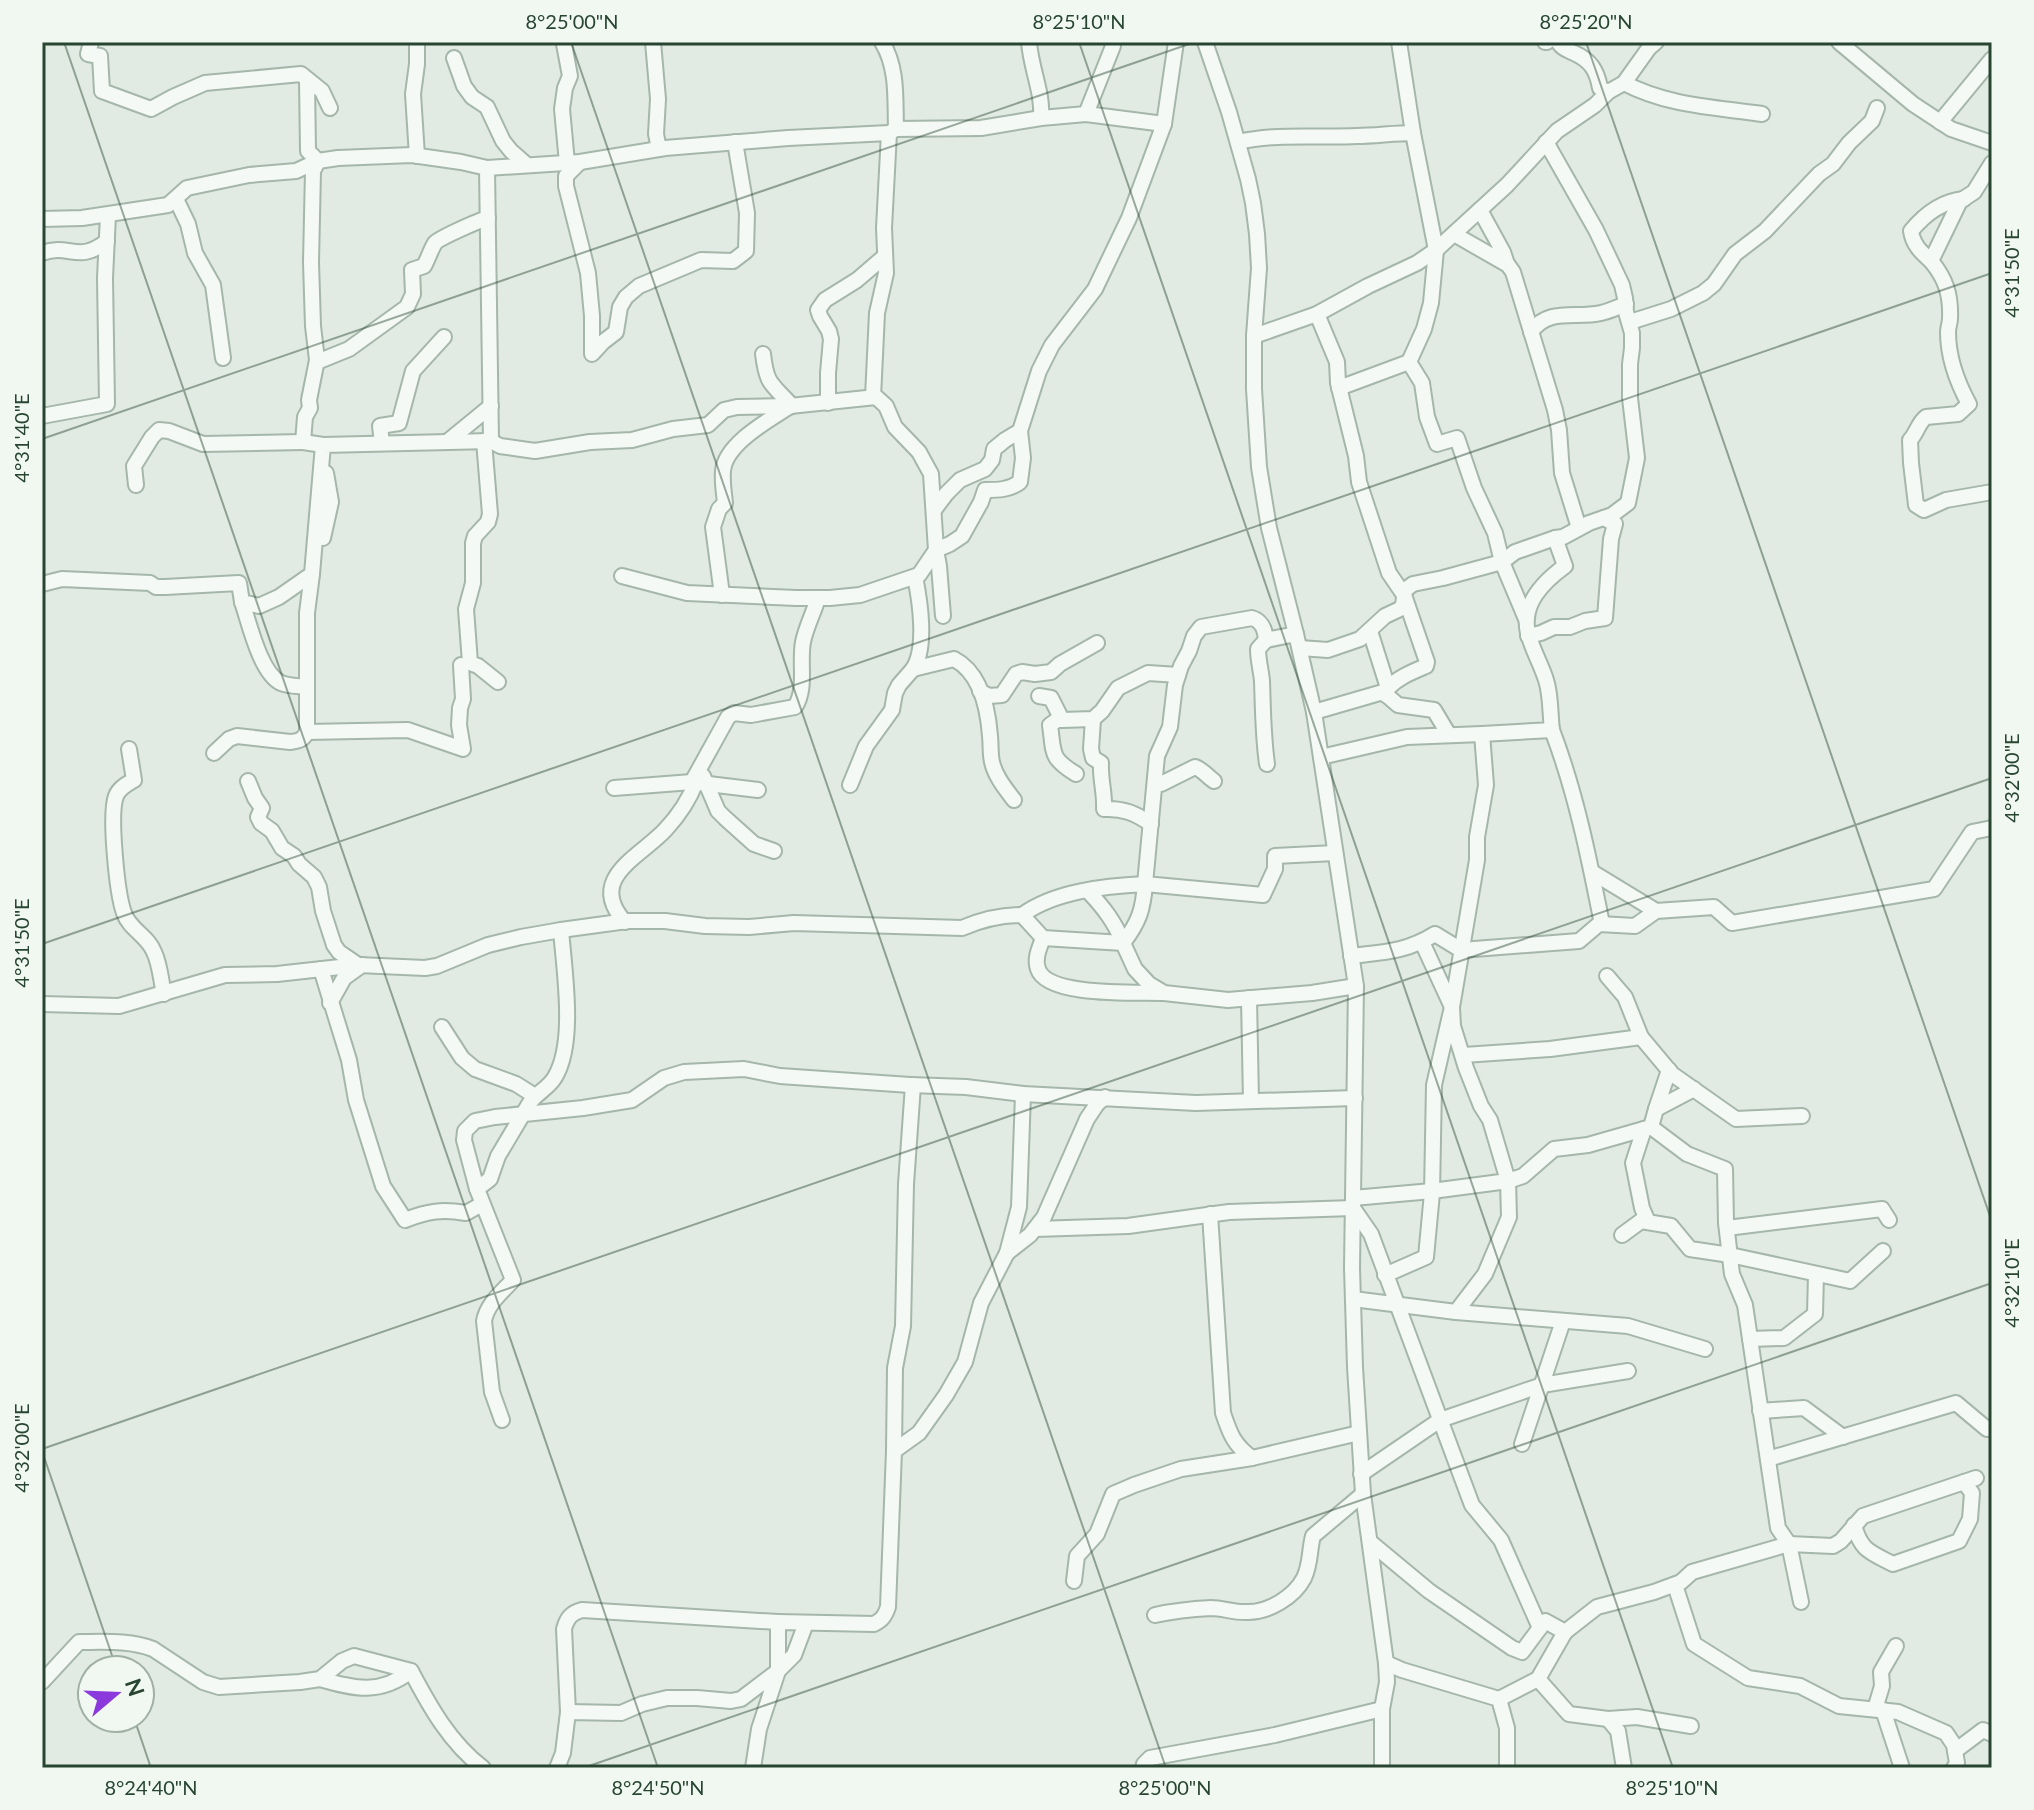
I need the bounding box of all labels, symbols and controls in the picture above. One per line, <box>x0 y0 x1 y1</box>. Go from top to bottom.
text: 8°25'00"N <box>525 9 619 33</box>
text: 8°25'10"N <box>1032 9 1126 33</box>
text: 8°25'20"N <box>1539 9 1633 33</box>
text: 4°31'50"E <box>1999 228 2023 318</box>
text: 4°31'40"E <box>9 393 33 483</box>
text: 4°32'00"E <box>1999 733 2023 823</box>
text: 4°31'50"E <box>9 898 33 988</box>
text: 4°32'10"E <box>1999 1238 2023 1328</box>
text: 4°32'00"E <box>9 1403 33 1493</box>
north arrow <box>76 1654 156 1734</box>
text: N <box>120 1675 151 1700</box>
text: 8°24'40"N <box>104 1775 198 1799</box>
text: 8°24'50"N <box>611 1775 705 1799</box>
text: 8°25'00"N <box>1118 1775 1212 1799</box>
text: 8°25'10"N <box>1625 1775 1719 1799</box>

